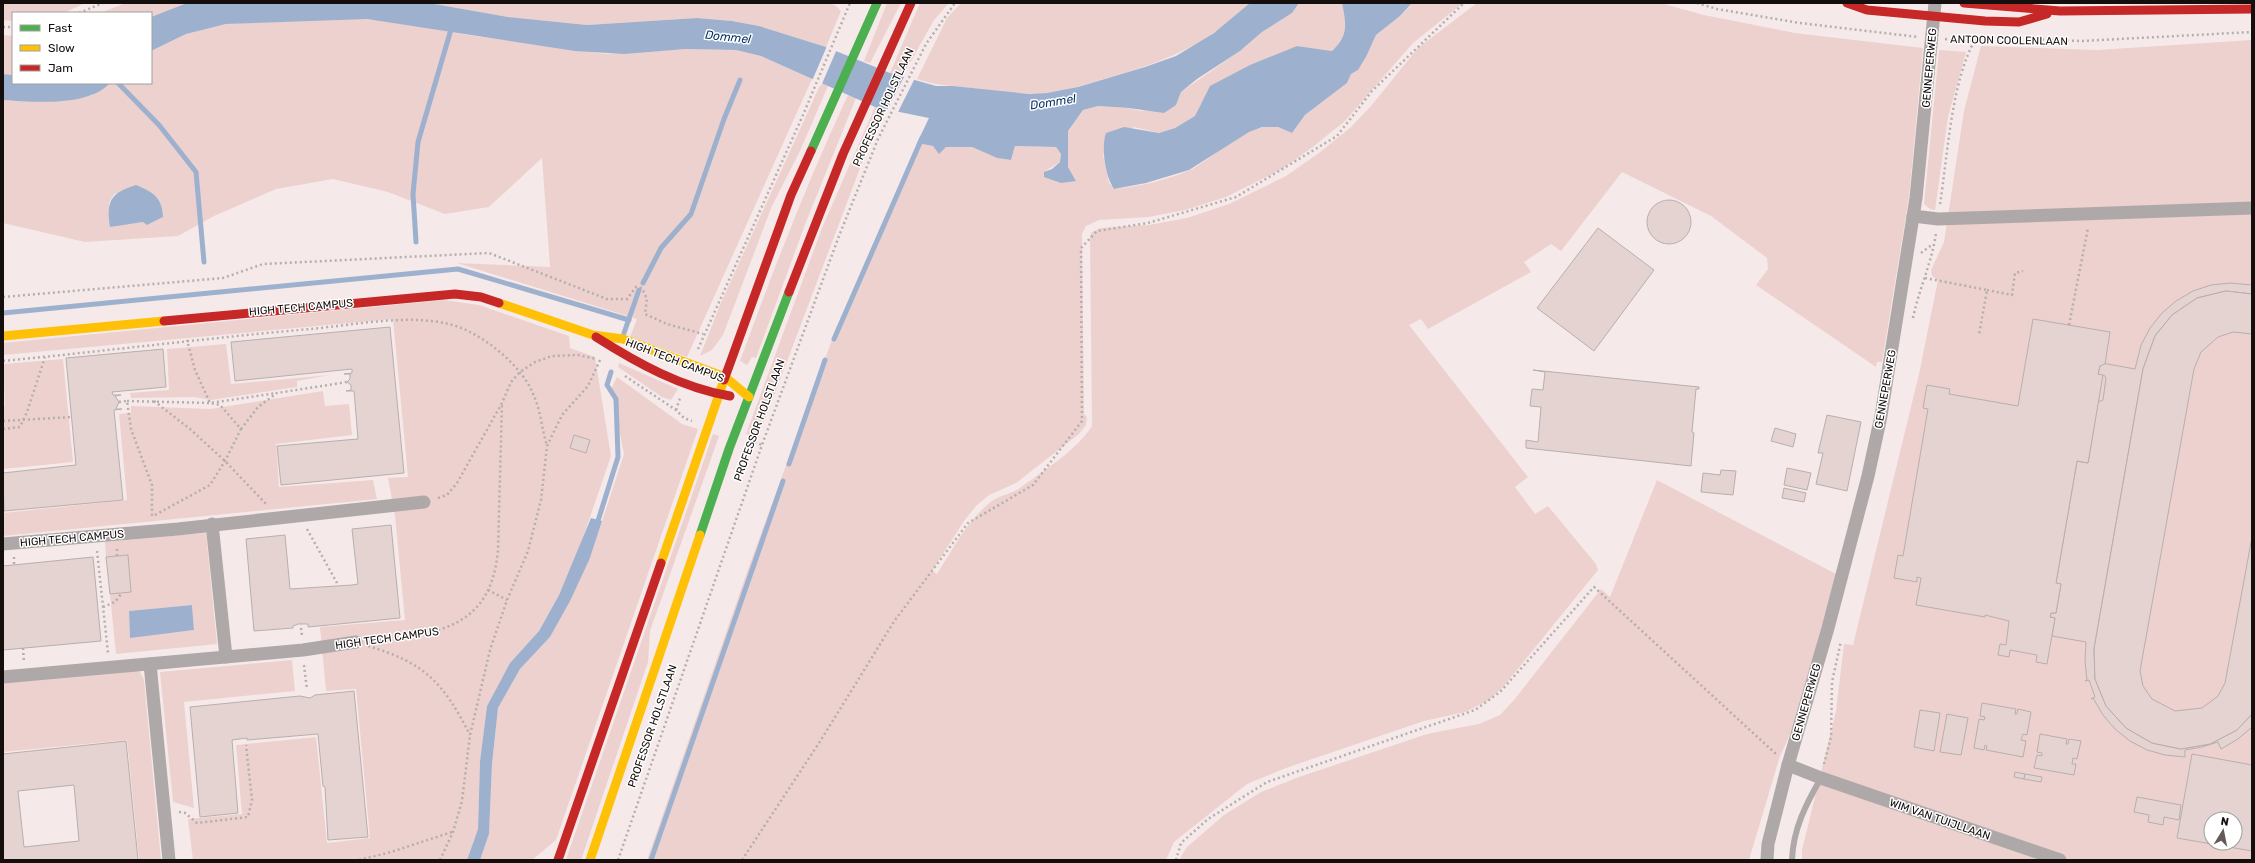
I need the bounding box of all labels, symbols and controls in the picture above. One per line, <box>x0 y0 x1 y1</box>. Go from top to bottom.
legend <box>12 12 152 84</box>
text: Fast <box>48 21 72 35</box>
water label: Dommel <box>704 28 753 46</box>
street label: GENNEPERWEG <box>1920 28 1939 108</box>
street label: ANTOON COOLENLAAN <box>1950 33 2068 48</box>
text: Slow <box>48 41 75 55</box>
street label: PROFESSOR HOLSTLAAN <box>850 46 917 168</box>
text: Jam <box>48 61 73 75</box>
water label: Dommel <box>1029 91 1078 113</box>
street label: HIGH TECH CAMPUS <box>248 296 354 319</box>
street label: HIGH TECH CAMPUS <box>624 336 726 385</box>
street label: GENNEPERWEG <box>1872 349 1899 430</box>
street label: PROFESSOR HOLSTLAAN <box>731 357 788 483</box>
street label: HIGH TECH CAMPUS <box>19 527 125 550</box>
street label: HIGH TECH CAMPUS <box>334 625 440 652</box>
street label: GENNEPERWEG <box>1789 662 1824 742</box>
street label: PROFESSOR HOLSTLAAN <box>625 663 680 789</box>
street label: WIM VAN TUIJLLAAN <box>1888 796 1992 843</box>
north arrow <box>2203 811 2243 851</box>
text: N <box>2220 815 2230 829</box>

